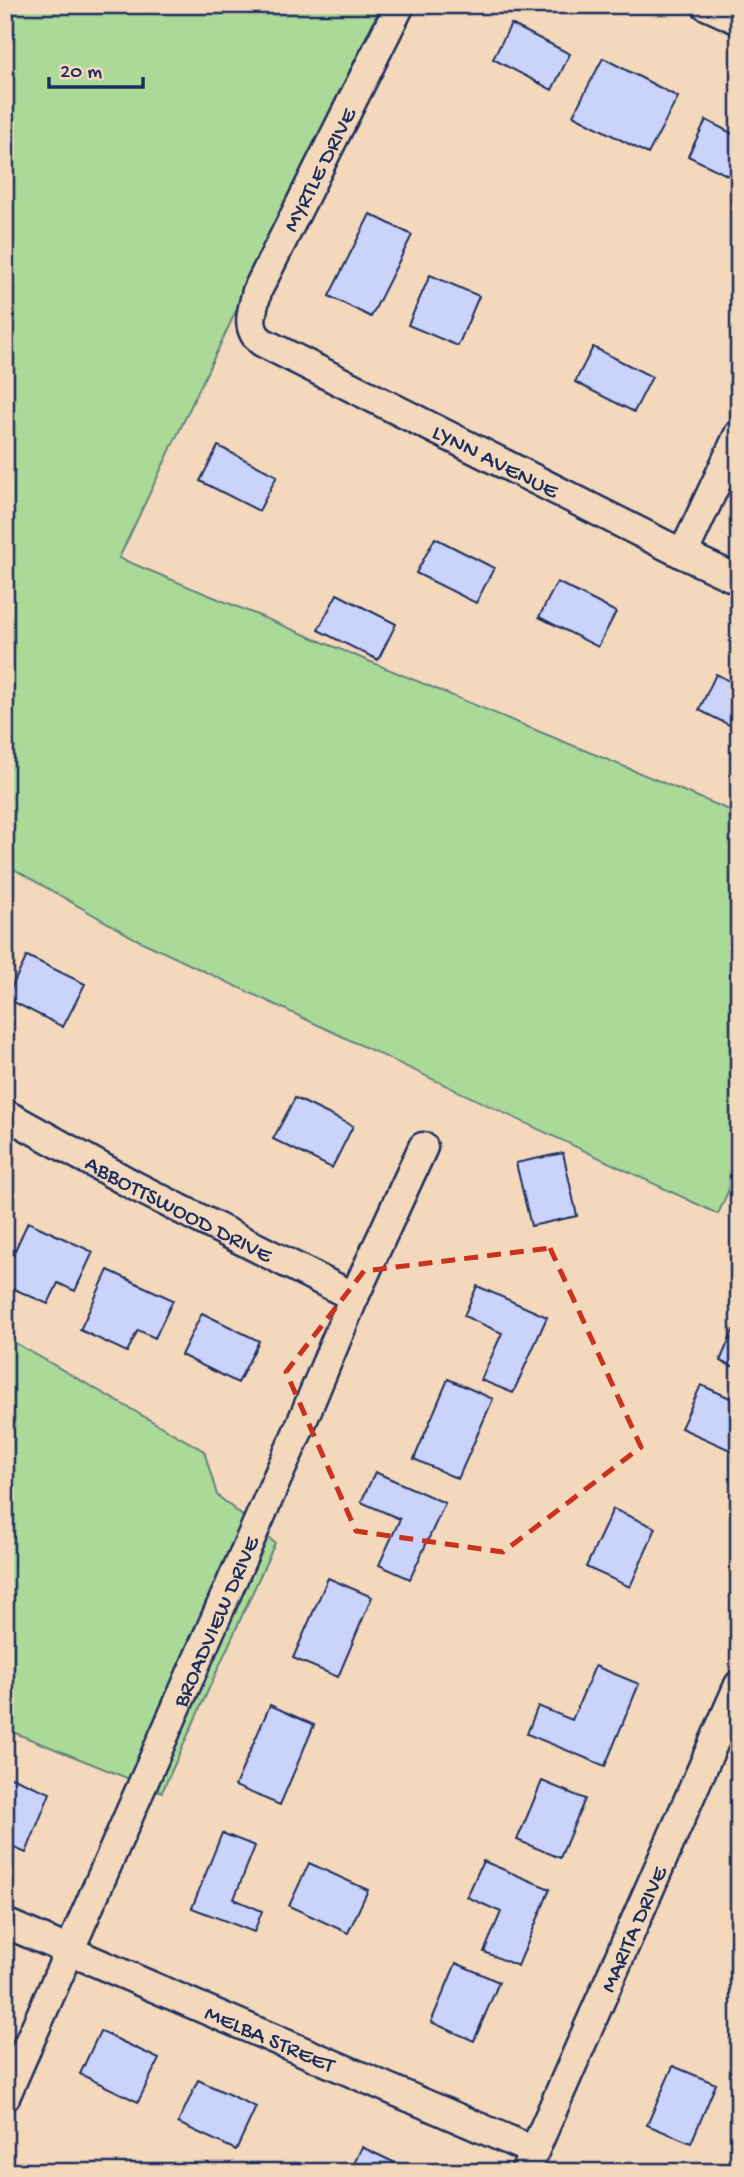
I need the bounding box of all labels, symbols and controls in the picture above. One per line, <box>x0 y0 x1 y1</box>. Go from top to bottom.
scale bar <box>49 46 144 90</box>
text: 20 m <box>60 61 102 86</box>
street label: MYRTLE DRIVE <box>278 103 365 237</box>
street label: LYNN AVENUE <box>427 420 564 507</box>
street label: ABBOTTSWOOD DRIVE <box>80 1151 277 1271</box>
street label: BROADVIEW DRIVE <box>168 1531 268 1713</box>
street label: MARITA DRIVE <box>596 1861 675 1997</box>
street label: MELBA STREET <box>200 2001 339 2081</box>

